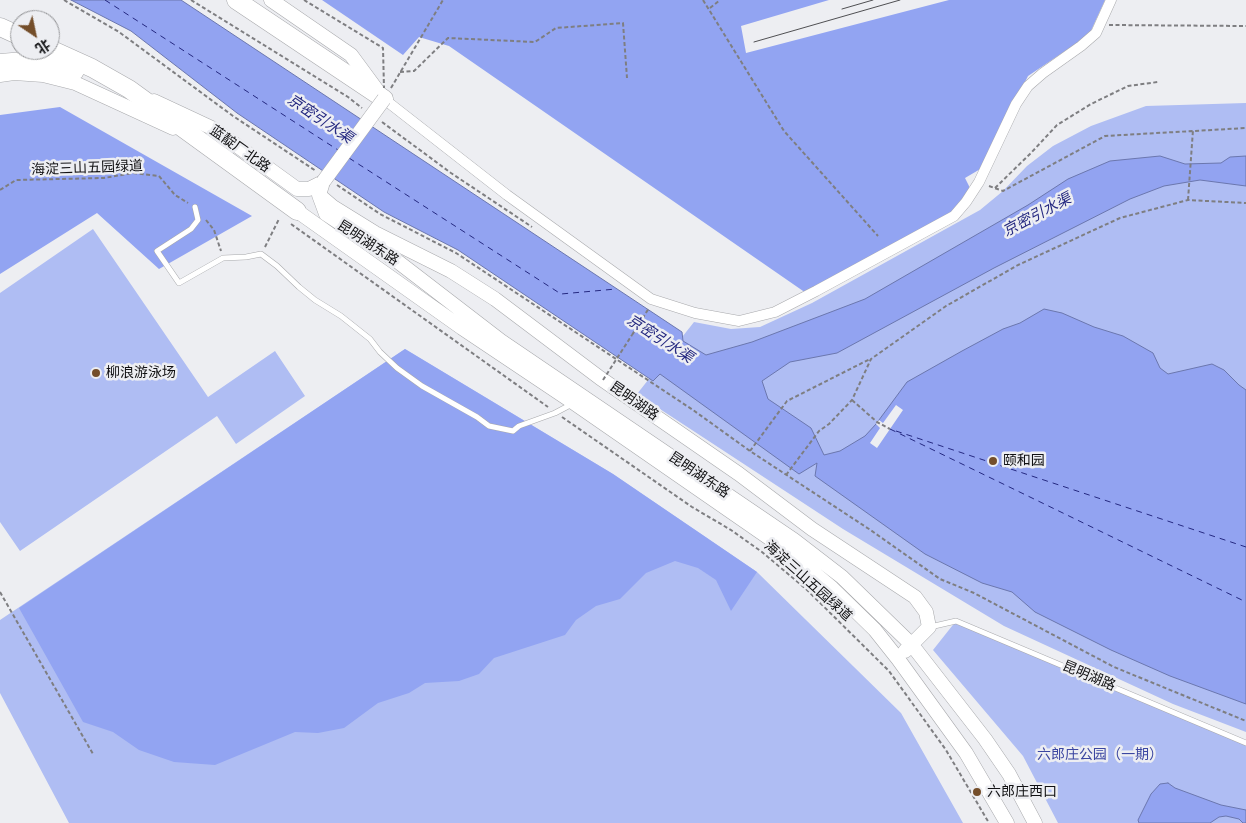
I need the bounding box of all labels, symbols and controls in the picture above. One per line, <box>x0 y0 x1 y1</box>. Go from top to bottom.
north arrow <box>10 10 60 60</box>
text: 北 <box>33 36 53 57</box>
water label: 京密引水渠 <box>284 91 356 147</box>
street label: 蓝靛厂北路 <box>207 122 273 176</box>
street label: 海淀三山五园绿道 <box>31 158 143 178</box>
water label: 京密引水渠 <box>1000 189 1074 241</box>
street label: 昆明湖东路 <box>334 217 402 269</box>
water label: 京密引水渠 <box>624 311 696 367</box>
place label: 柳浪游泳场 <box>106 365 176 381</box>
marker: 柳浪游泳场 <box>90 367 102 379</box>
street label: 昆明湖路 <box>606 378 662 424</box>
street label: 昆明湖东路 <box>665 448 733 502</box>
place label: 颐和园 <box>1003 453 1045 469</box>
marker: 颐和园 <box>987 455 999 467</box>
street label: 海淀三山五园绿道 <box>761 537 855 625</box>
street label: 昆明湖路 <box>1060 657 1118 695</box>
park label: 六郎庄公园（一期） <box>1037 747 1163 763</box>
place label: 六郎庄西口 <box>987 784 1057 800</box>
marker: 六郎庄西口 <box>971 786 983 798</box>

